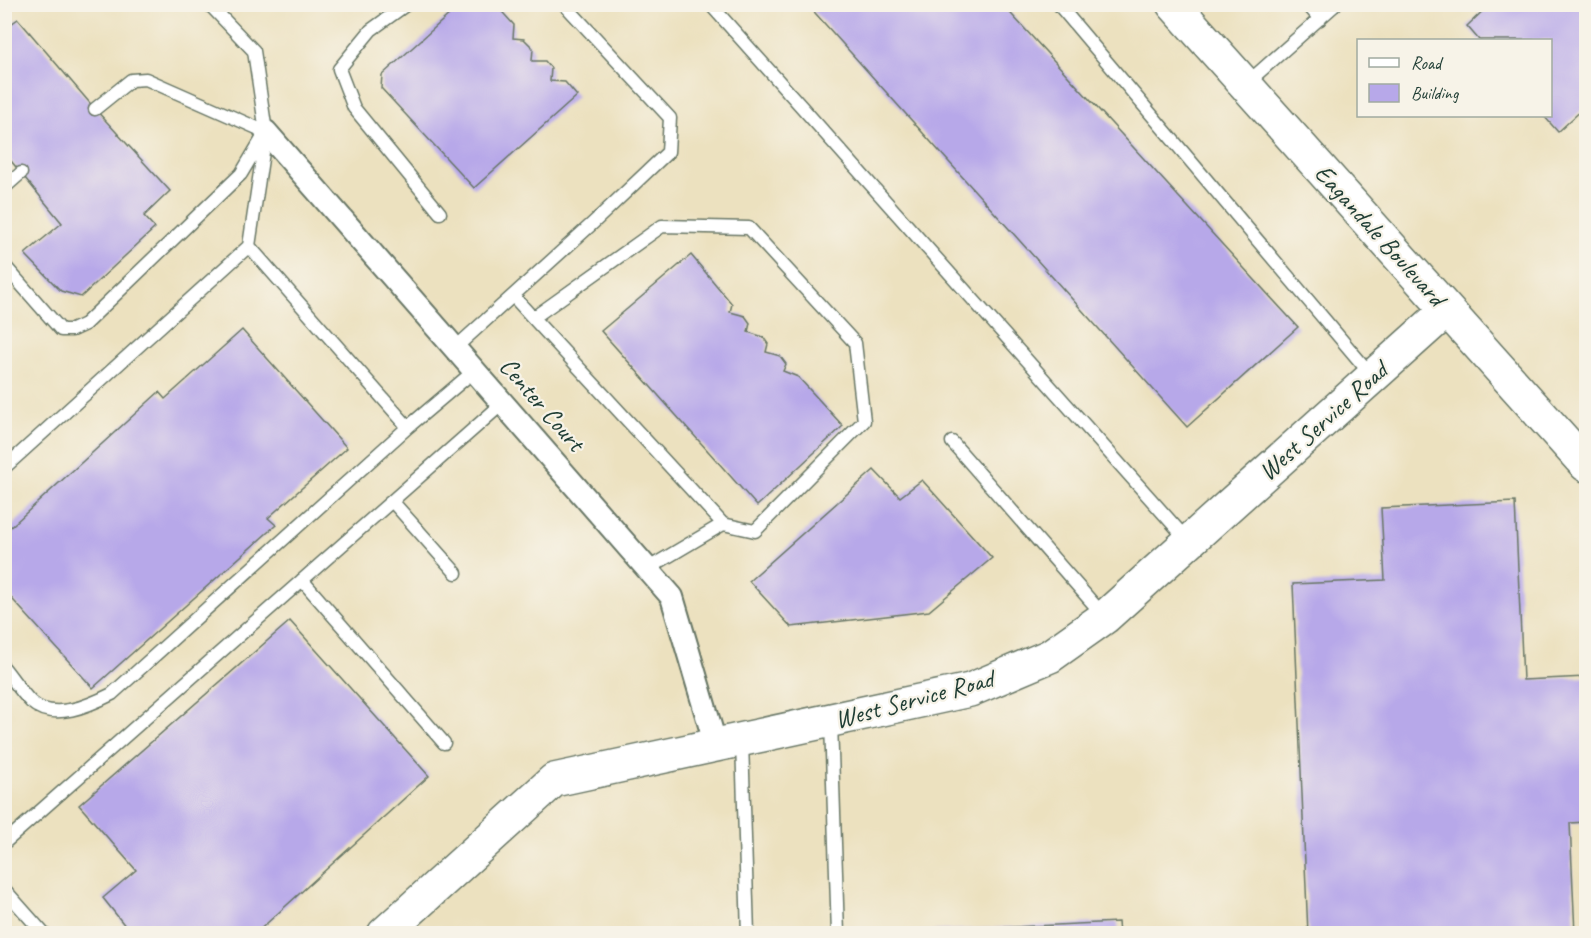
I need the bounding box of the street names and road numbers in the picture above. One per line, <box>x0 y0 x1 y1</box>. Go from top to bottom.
street label: Eagandale Boulevard <box>1307 157 1455 316</box>
street label: Center Court <box>492 350 593 460</box>
street label: West Service Road <box>1251 352 1397 488</box>
street label: West Service Road <box>831 661 1001 736</box>

